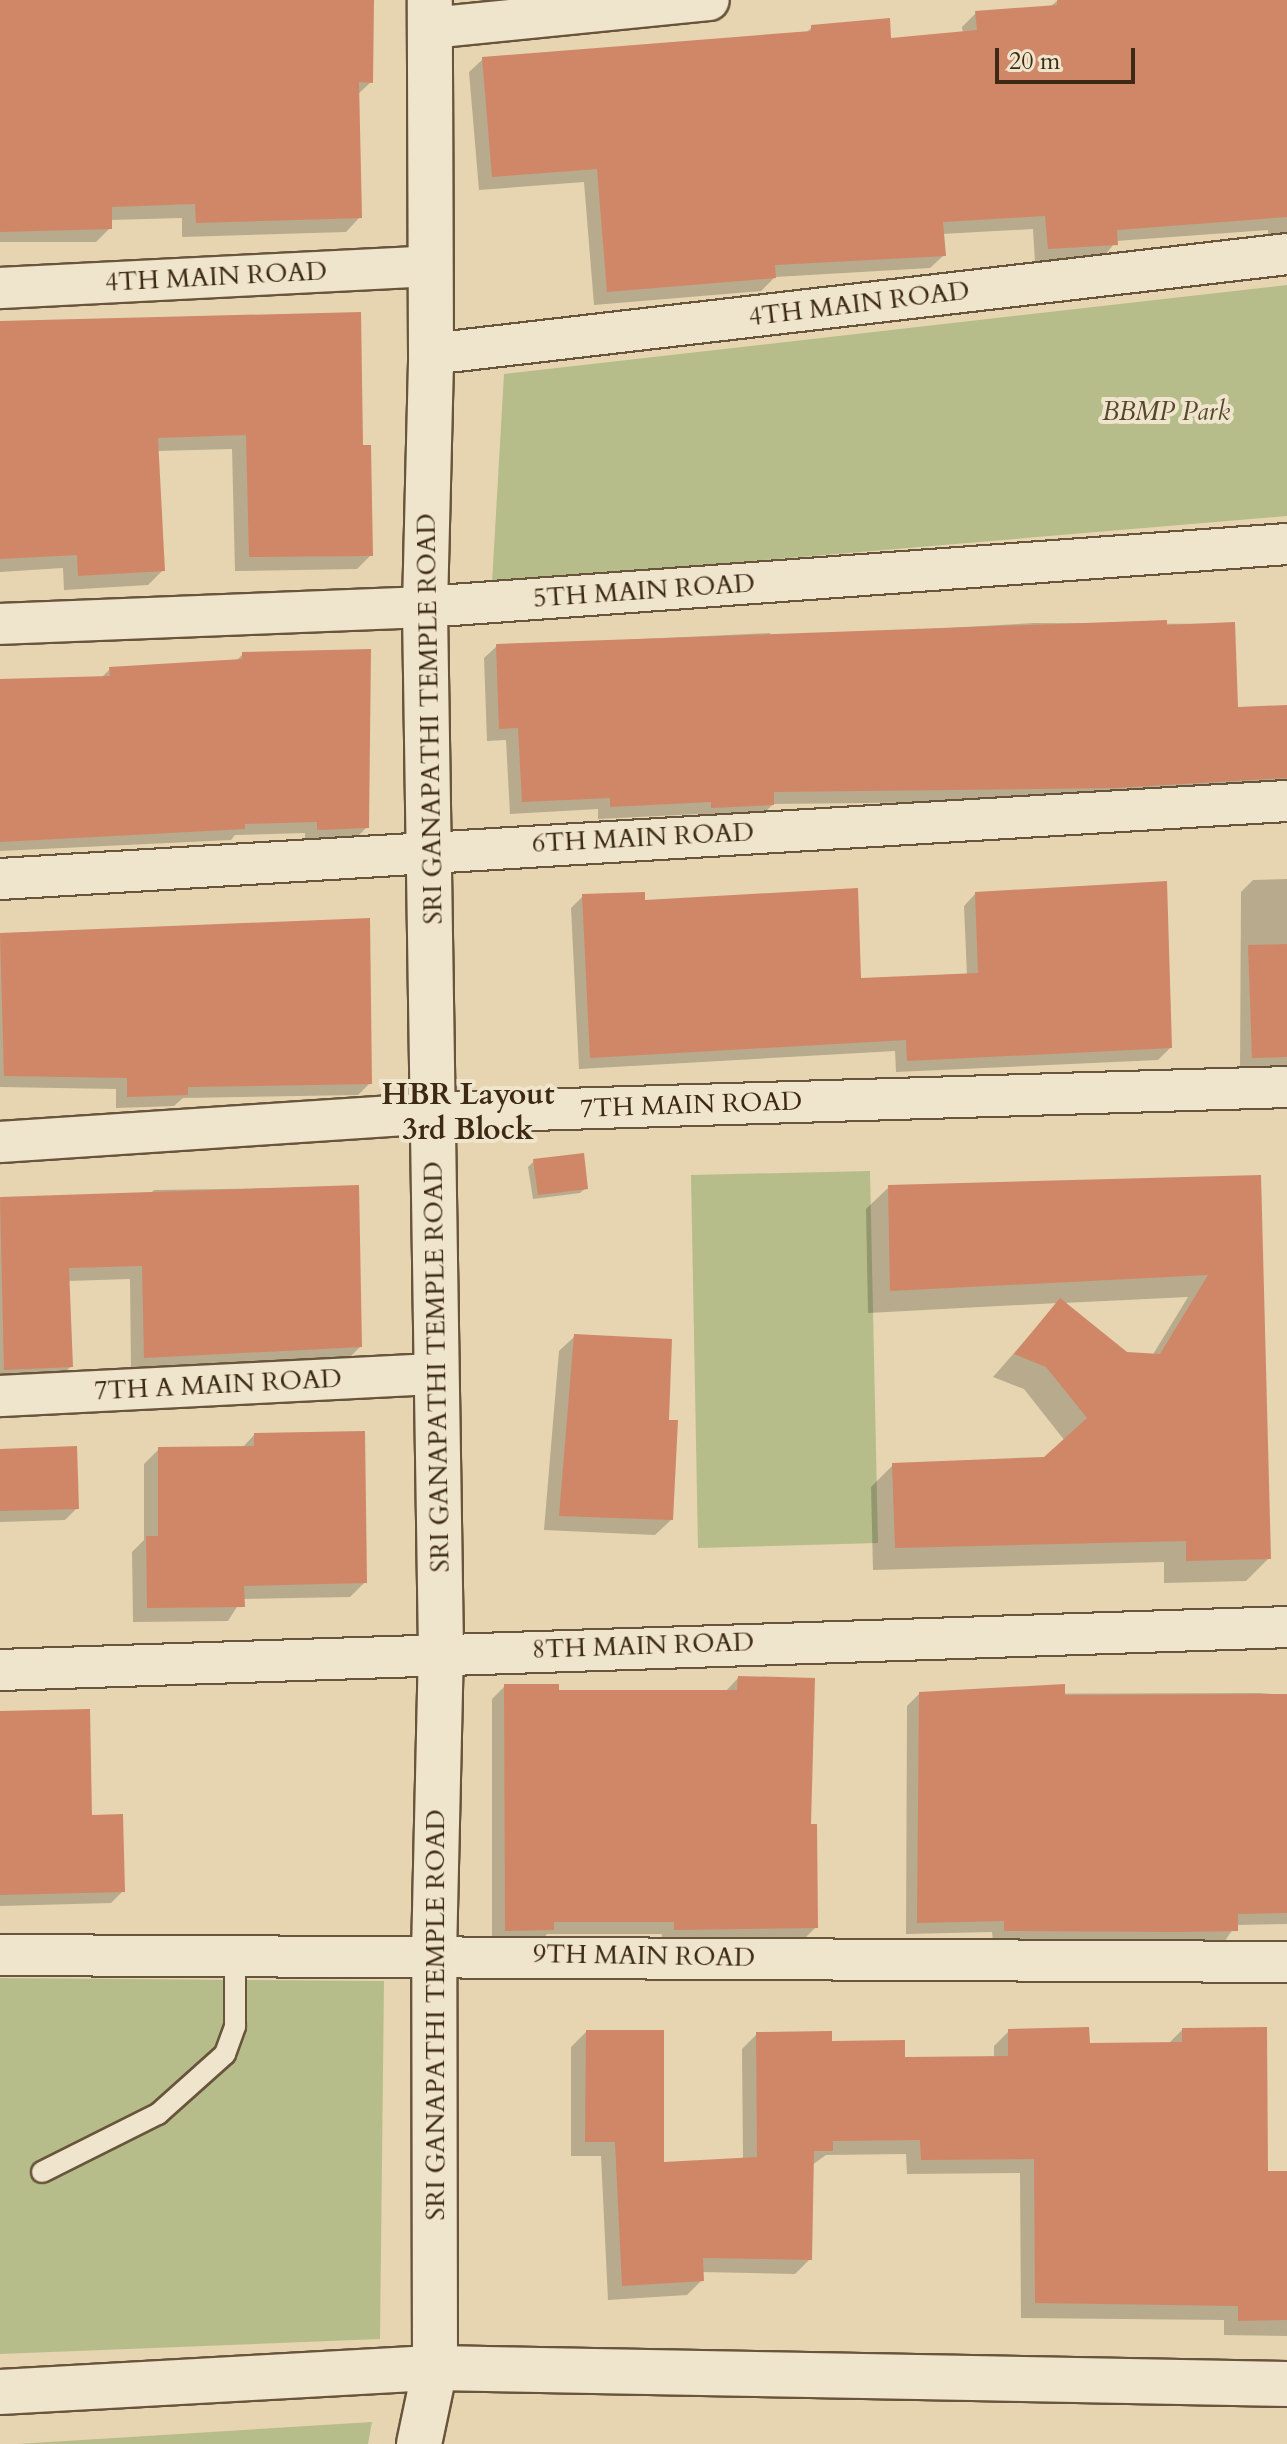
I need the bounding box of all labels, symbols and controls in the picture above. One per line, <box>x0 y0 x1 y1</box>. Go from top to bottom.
scale bar <box>999 32 1139 82</box>
text: 20 m <box>1009 45 1060 78</box>
street label: 4TH MAIN ROAD <box>104 256 328 298</box>
street label: 4TH MAIN ROAD <box>747 275 971 333</box>
park label: BBMP Park <box>1102 396 1230 428</box>
street label: SRI GANAPATHI TEMPLE ROAD <box>411 513 449 925</box>
street label: 5TH MAIN ROAD <box>532 568 756 614</box>
street label: 6TH MAIN ROAD <box>531 817 755 859</box>
district label: HBR Layout 3rd Block <box>381 1077 555 1148</box>
street label: 7TH MAIN ROAD <box>579 1086 803 1124</box>
street label: SRI GANAPATHI TEMPLE ROAD <box>418 1161 456 1573</box>
street label: 7TH A MAIN ROAD <box>93 1363 343 1407</box>
street label: 8TH MAIN ROAD <box>531 1627 755 1665</box>
street label: SRI GANAPATHI TEMPLE ROAD <box>420 1809 452 2221</box>
street label: 9TH MAIN ROAD <box>533 1938 755 1974</box>

